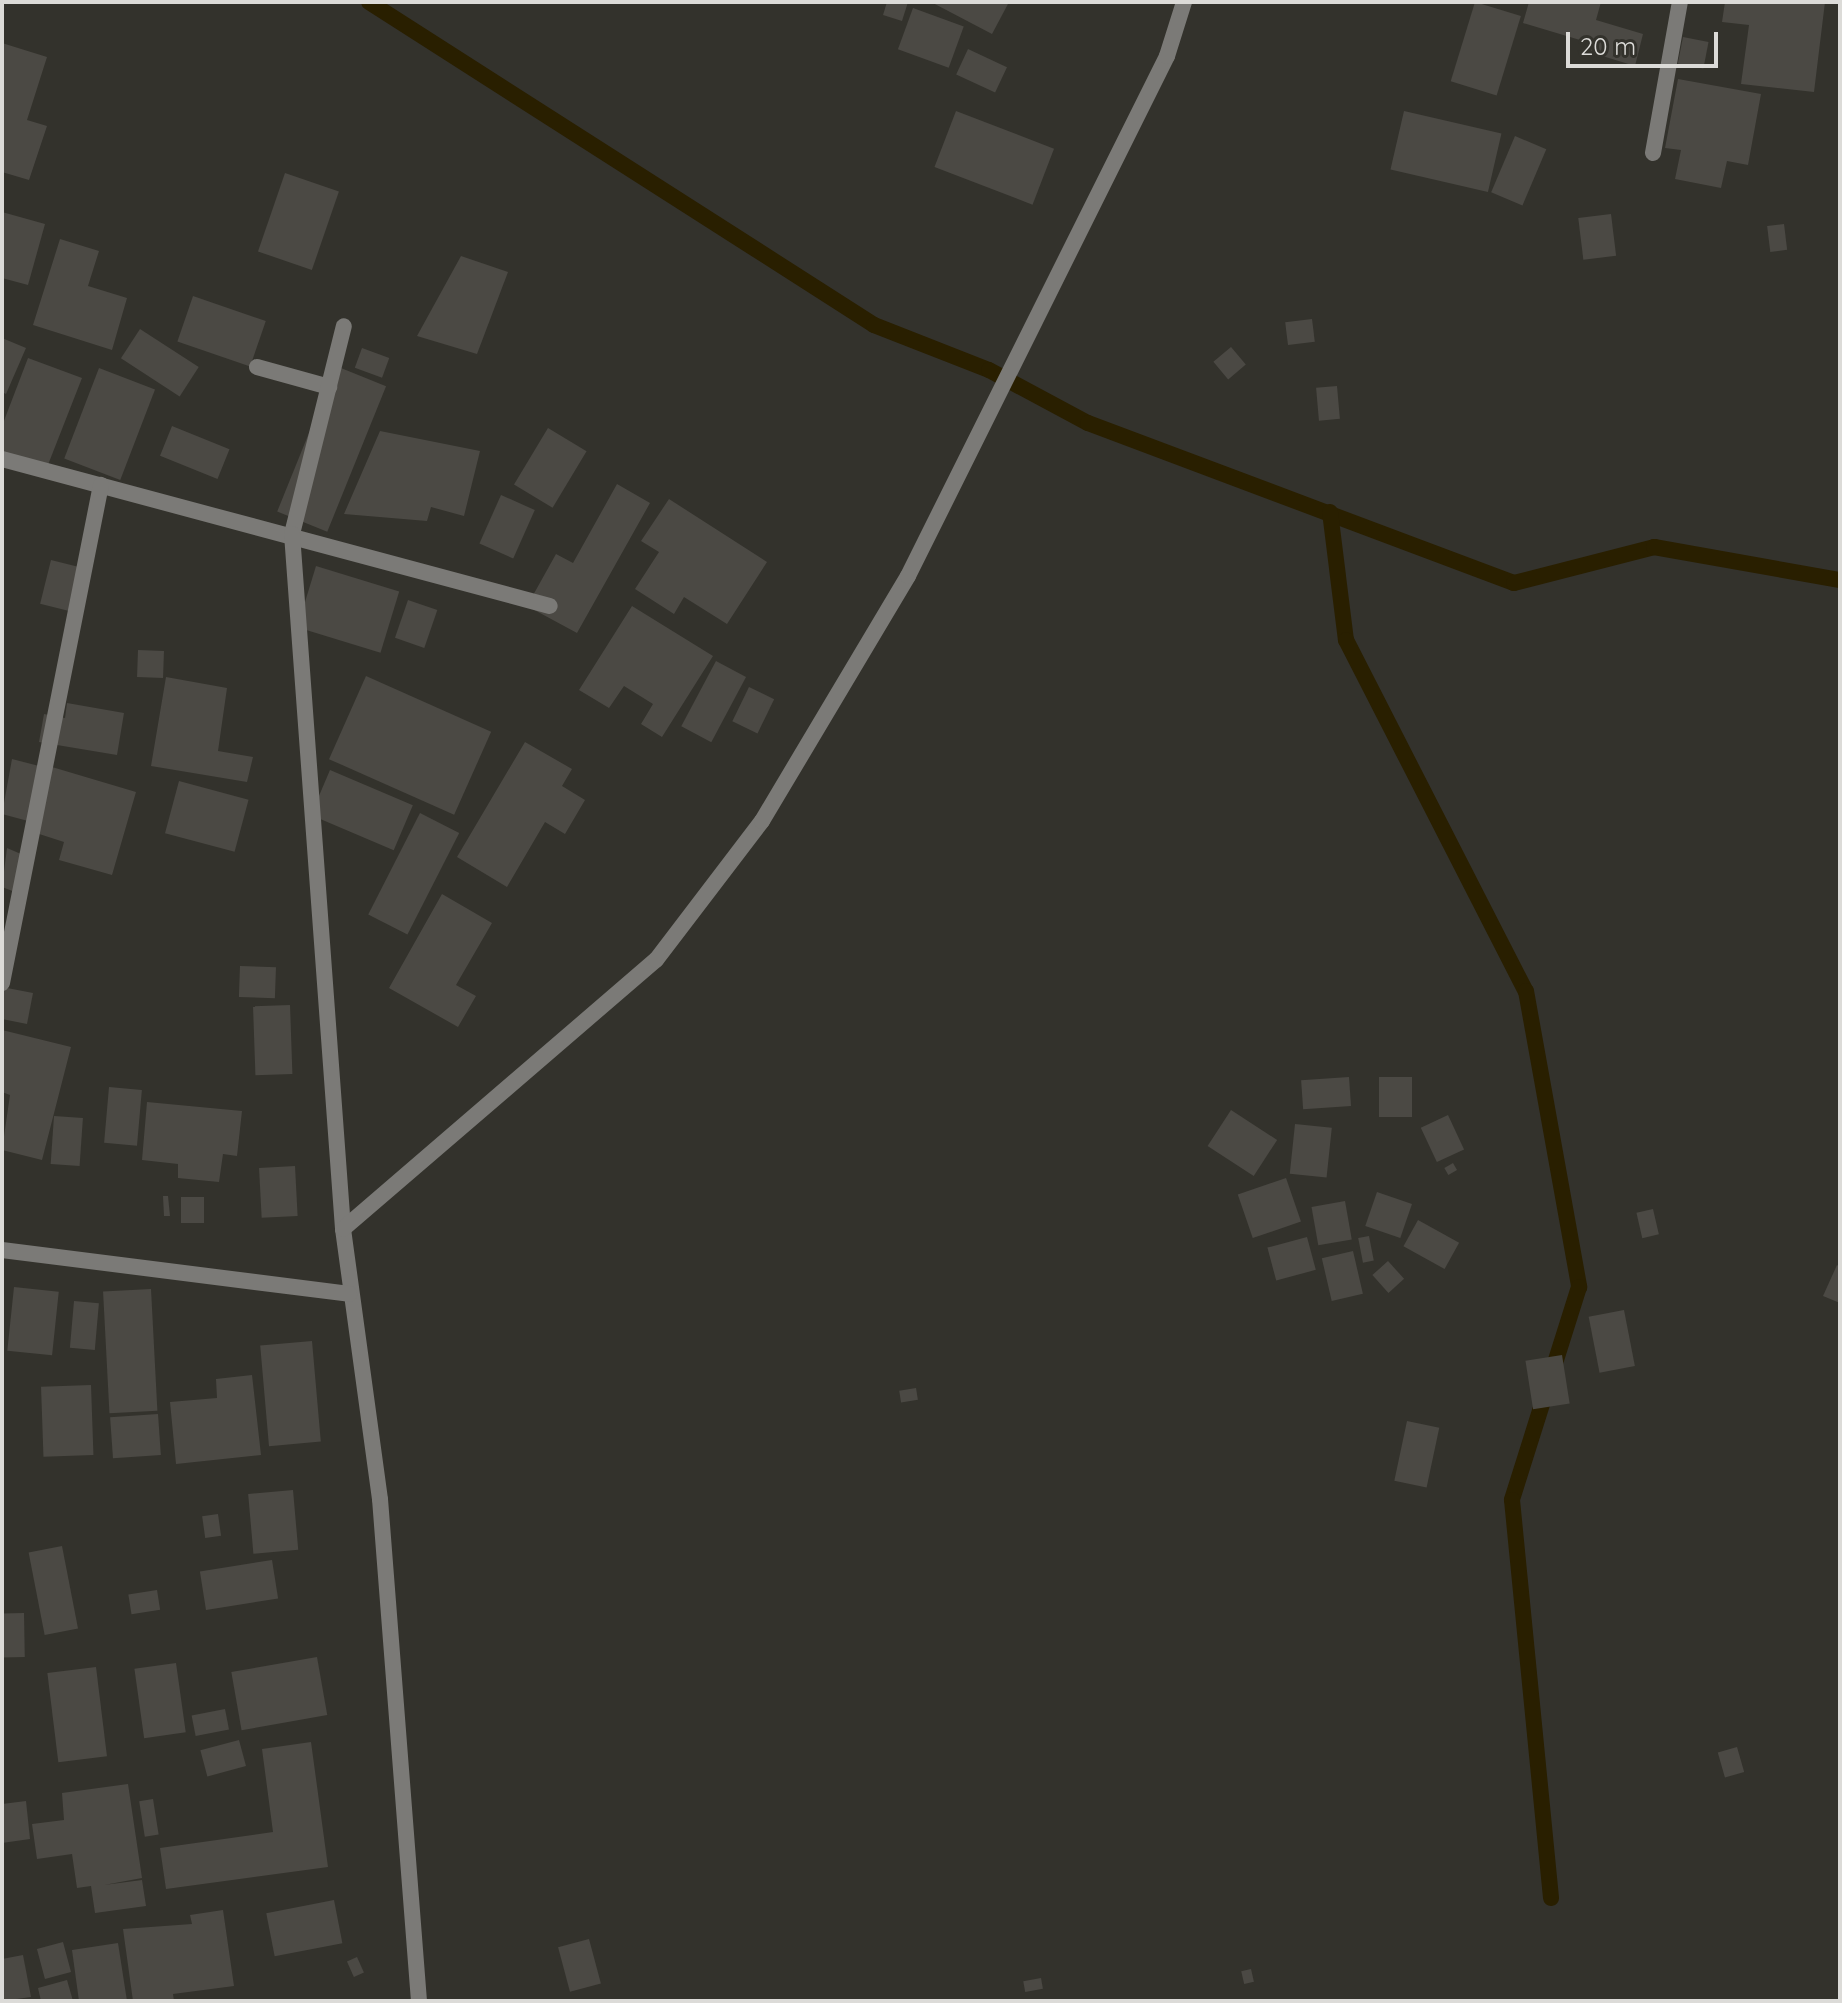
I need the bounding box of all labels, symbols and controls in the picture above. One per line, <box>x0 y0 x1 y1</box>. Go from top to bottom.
scale bar <box>1570 16 1722 66</box>
text: 20 m <box>1580 31 1636 61</box>

